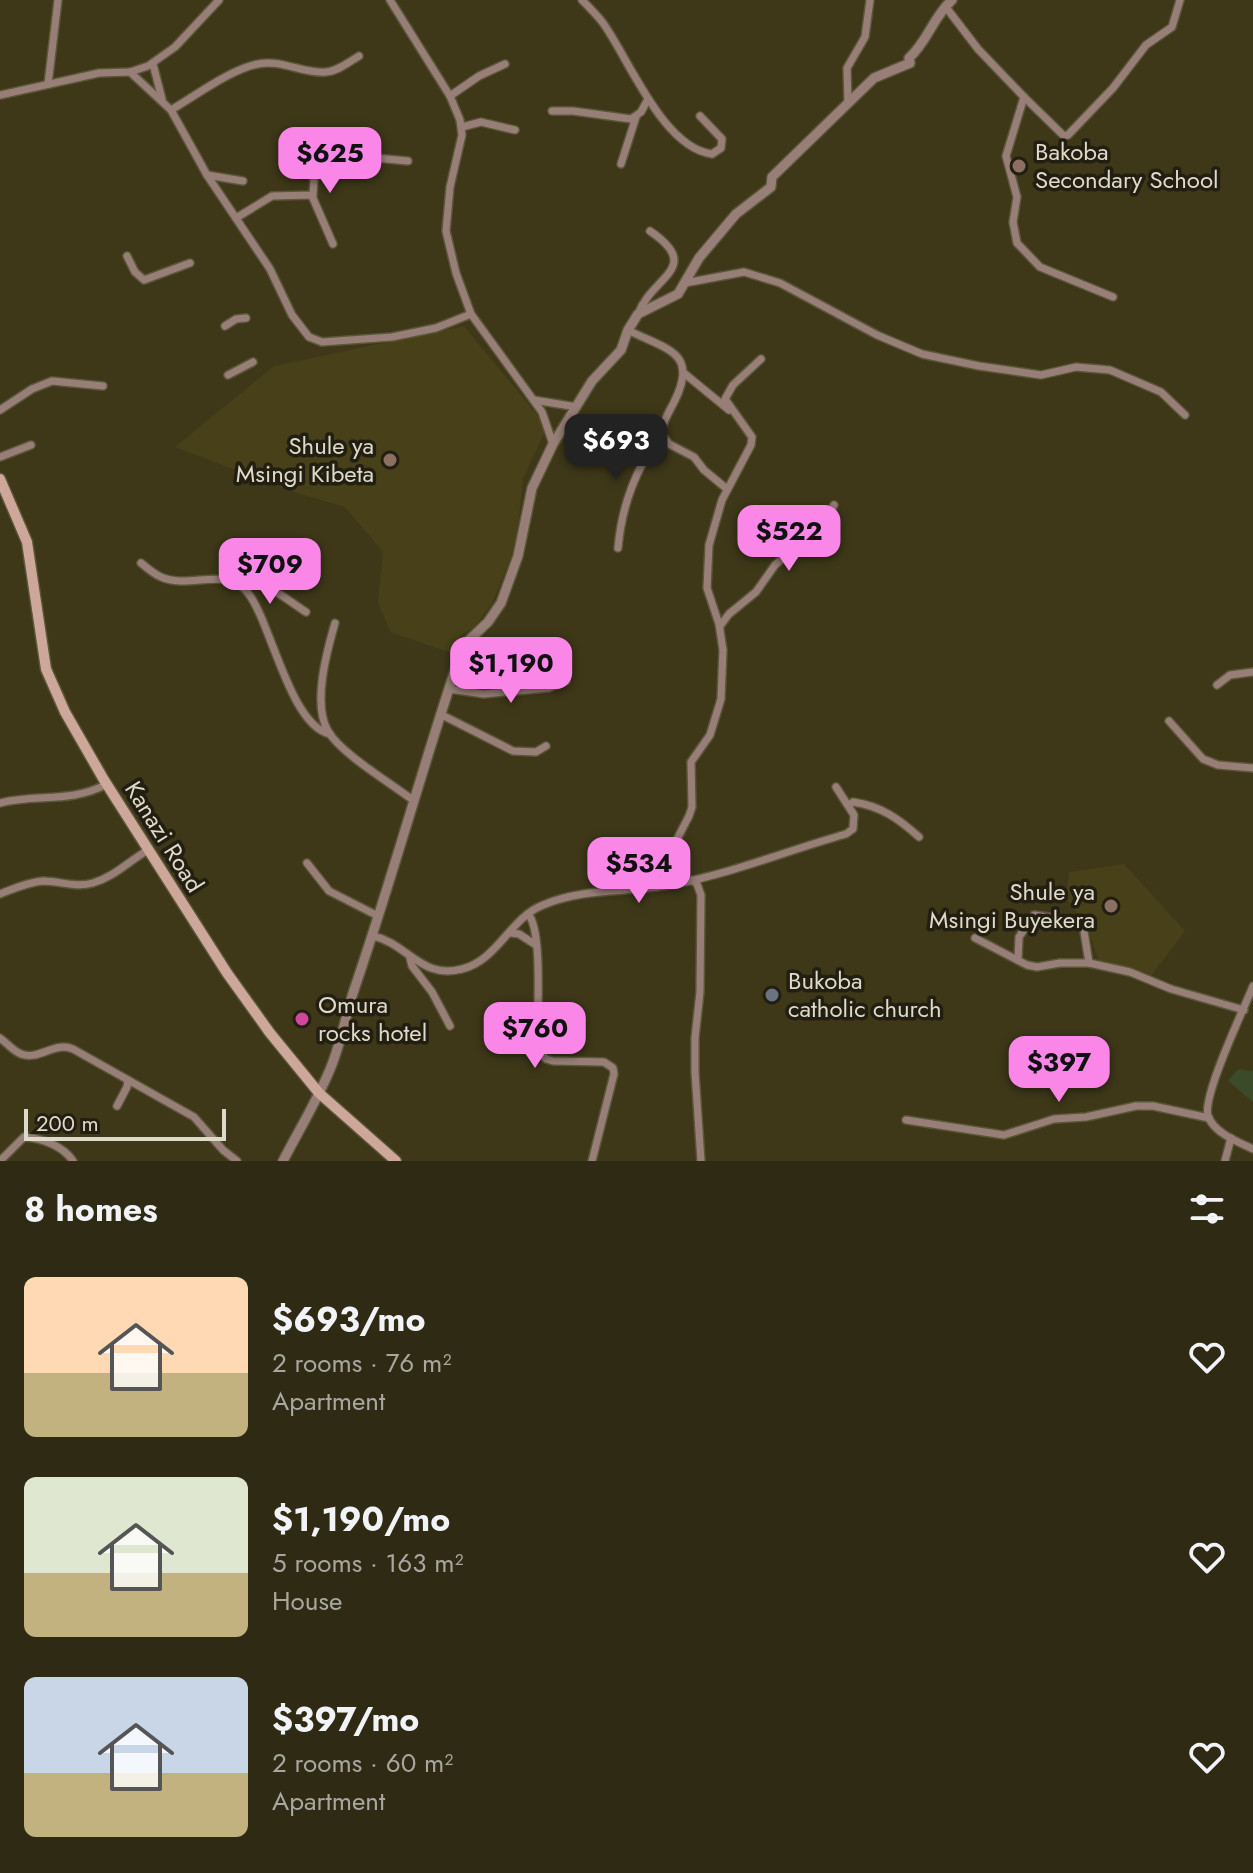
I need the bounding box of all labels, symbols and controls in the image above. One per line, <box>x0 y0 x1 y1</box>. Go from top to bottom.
pin: $625 <box>283 127 377 195</box>
text: $625 <box>296 134 364 172</box>
place label: Bakoba Secondary School <box>1035 134 1219 197</box>
marker: Bakoba Secondary School <box>1010 157 1028 175</box>
pin: $693 <box>569 414 663 482</box>
text: $693 <box>582 421 650 459</box>
place label: Shule ya Msingi Kibeta <box>236 428 374 491</box>
marker: Shule ya Msingi Kibeta <box>381 451 399 469</box>
pin: $522 <box>742 505 836 573</box>
text: $522 <box>755 512 823 550</box>
pin: $709 <box>223 538 317 606</box>
text: $709 <box>237 545 303 583</box>
pin: $1,190 <box>446 637 576 705</box>
text: $1,190 <box>468 644 554 682</box>
street label: Kanazi Road <box>116 774 213 899</box>
pin: $534 <box>592 837 686 905</box>
text: $534 <box>605 844 673 882</box>
place label: Shule ya Msingi Buyekera <box>929 874 1095 937</box>
marker: Shule ya Msingi Buyekera <box>1102 897 1120 915</box>
place label: Bukoba catholic church <box>788 963 942 1026</box>
marker: Bukoba catholic church <box>763 986 781 1004</box>
place label: Omura rocks hotel <box>318 987 427 1050</box>
pin: $760 <box>488 1002 582 1070</box>
text: $760 <box>502 1009 568 1047</box>
marker: Omura rocks hotel <box>293 1010 311 1028</box>
pin: $397 <box>1012 1036 1106 1104</box>
text: $397 <box>1027 1043 1091 1081</box>
scale bar <box>24 1105 226 1141</box>
text: 200 m <box>36 1107 99 1139</box>
text: 8 homes <box>24 1185 158 1234</box>
icon: filters <box>1185 1187 1229 1231</box>
text: $693/mo <box>272 1295 425 1344</box>
icon: home <box>88 1309 184 1405</box>
icon: heart <box>1185 1335 1229 1379</box>
text: 2 rooms · 76 m² <box>272 1344 451 1382</box>
text: Apartment <box>272 1382 385 1420</box>
text: $1,190/mo <box>272 1495 450 1544</box>
icon: home <box>88 1509 184 1605</box>
icon: heart <box>1185 1535 1229 1579</box>
text: 5 rooms · 163 m² <box>272 1544 464 1582</box>
text: House <box>272 1582 342 1620</box>
text: $397/mo <box>272 1695 419 1744</box>
icon: home <box>88 1709 184 1805</box>
icon: heart <box>1185 1735 1229 1779</box>
text: 2 rooms · 60 m² <box>272 1744 453 1782</box>
text: Apartment <box>272 1782 385 1820</box>

